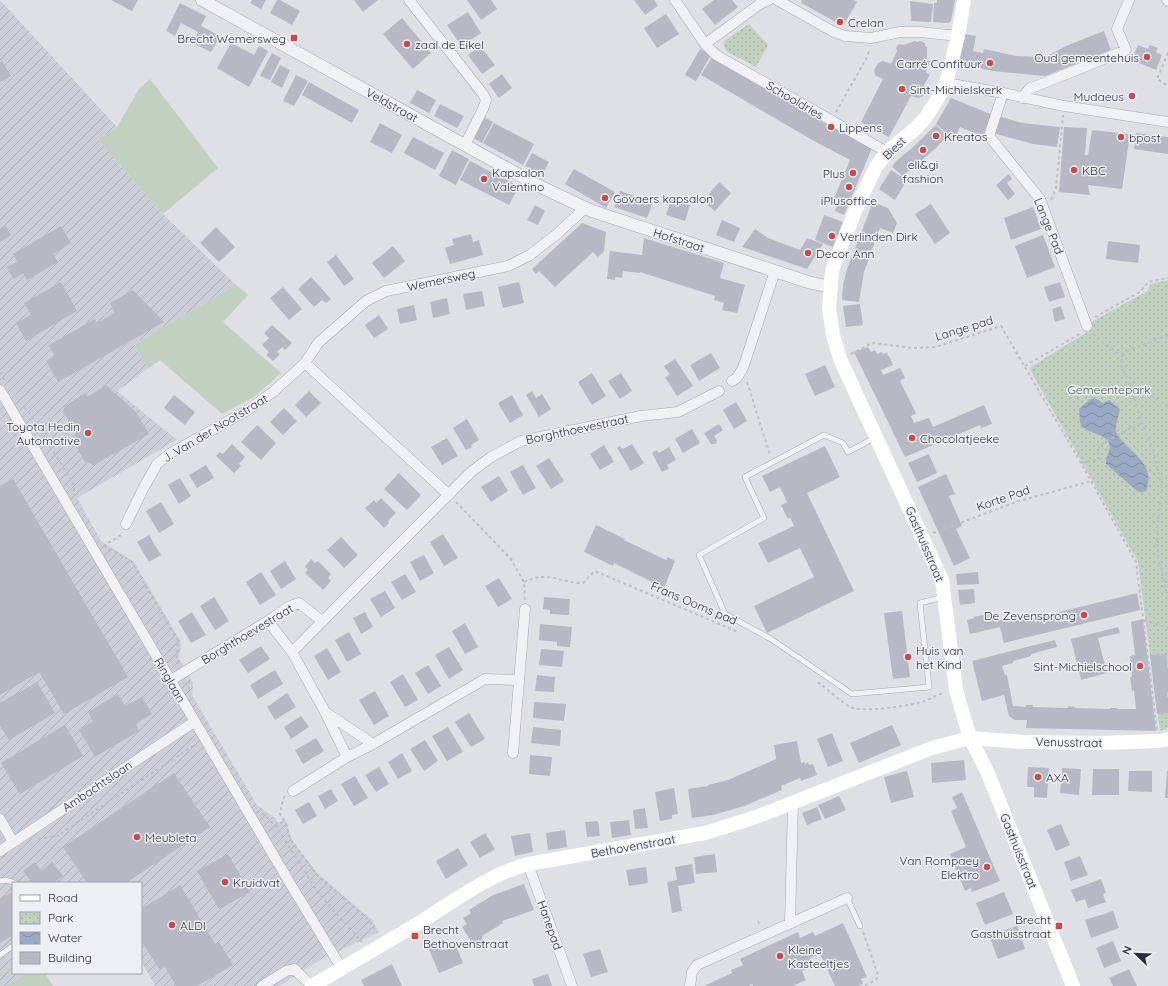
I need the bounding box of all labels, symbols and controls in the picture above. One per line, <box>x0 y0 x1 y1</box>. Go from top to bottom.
place label: Crelan <box>848 15 884 30</box>
marker: Crelan <box>835 17 845 27</box>
place label: Brecht Wemersweg <box>177 31 286 46</box>
marker: Brecht Wemersweg <box>289 33 299 43</box>
place label: zaal de Eikel <box>415 37 484 52</box>
marker: zaal de Eikel <box>402 39 412 49</box>
place label: Oud gemeentehuis <box>1034 50 1139 65</box>
marker: Oud gemeentehuis <box>1142 52 1152 62</box>
place label: Carré Confituur <box>897 56 982 71</box>
marker: Carré Confituur <box>985 58 995 68</box>
street label: Schooldries <box>764 78 827 123</box>
place label: Sint-Michielskerk <box>910 82 1002 97</box>
marker: Sint-Michielskerk <box>897 84 907 94</box>
street label: Veldstraat <box>363 85 421 125</box>
place label: Mudaeus <box>1073 89 1124 104</box>
marker: Mudaeus <box>1127 91 1137 101</box>
place label: Lippens <box>839 120 882 135</box>
marker: Lippens <box>826 122 836 132</box>
place label: Kreatos <box>944 129 988 144</box>
place label: bpost <box>1129 130 1161 145</box>
marker: Kreatos <box>931 131 941 141</box>
marker: bpost <box>1116 132 1126 142</box>
street label: Biest <box>879 133 909 163</box>
marker: ell&gi fashion <box>918 145 928 155</box>
place label: ell&gi fashion <box>903 157 943 186</box>
place label: KBC <box>1082 163 1106 178</box>
place label: Kapsalon Valentino <box>492 165 544 194</box>
marker: KBC <box>1069 165 1079 175</box>
place label: Plus <box>823 166 845 181</box>
marker: Plus <box>848 168 858 178</box>
marker: Kapsalon Valentino <box>479 174 489 184</box>
marker: iPlusoffice <box>844 182 854 192</box>
place label: Govaers kapsalon <box>613 191 713 206</box>
marker: Govaers kapsalon <box>600 193 610 203</box>
place label: iPlusoffice <box>821 193 877 208</box>
street label: Lange Pad <box>1031 196 1067 256</box>
street label: Hofstraat <box>651 225 707 255</box>
place label: Verlinden Dirk <box>840 229 918 244</box>
marker: Verlinden Dirk <box>827 231 837 241</box>
place label: Decor Ann <box>816 246 875 261</box>
marker: Decor Ann <box>803 248 813 258</box>
street label: Wemersweg <box>405 265 477 295</box>
street label: Lange pad <box>933 312 995 344</box>
park label: Gemeentepark <box>1068 382 1150 397</box>
street label: J. Van der Nootstraat <box>160 391 270 465</box>
street label: Borghthoevestraat <box>524 411 630 447</box>
place label: Toyota Hedin Automotive <box>6 419 80 448</box>
marker: Toyota Hedin Automotive <box>83 428 93 438</box>
place label: Chocolatjeeke <box>920 431 999 446</box>
marker: Chocolatjeeke <box>907 433 917 443</box>
street label: Korte Pad <box>974 482 1032 514</box>
street label: Gasthuisstraat <box>902 504 948 584</box>
street label: Frans Ooms pad <box>649 578 739 628</box>
street label: Borghthoevestraat <box>198 601 296 667</box>
place label: De Zevensprong <box>984 608 1076 623</box>
marker: De Zevensprong <box>1079 610 1089 620</box>
place label: Huis van het Kind <box>916 643 963 672</box>
marker: Huis van het Kind <box>903 652 913 662</box>
street label: Ringlaan <box>151 655 189 705</box>
place label: Sint-Michielschool <box>1033 659 1132 674</box>
marker: Sint-Michielschool <box>1135 661 1145 671</box>
street label: Venusstraat <box>1035 734 1103 750</box>
street label: Ambachtslaan <box>59 757 135 815</box>
place label: AXA <box>1046 770 1069 785</box>
marker: AXA <box>1033 772 1043 782</box>
street label: Gasthuisstraat <box>997 811 1041 891</box>
place label: Meubleta <box>145 830 197 845</box>
street label: Bethovenstraat <box>590 831 676 861</box>
marker: Meubleta <box>132 832 142 842</box>
place label: Van Rompaey Elektro <box>899 853 979 882</box>
marker: Van Rompaey Elektro <box>982 862 992 872</box>
place label: Kruidvat <box>233 875 280 890</box>
marker: Kruidvat <box>220 877 230 887</box>
legend <box>12 882 142 974</box>
text: Road <box>48 890 78 905</box>
street label: Hanepad <box>534 898 566 952</box>
text: Park <box>48 910 73 925</box>
place label: Brecht Gasthuisstraat <box>971 912 1051 941</box>
place label: ALDI <box>180 918 206 933</box>
marker: ALDI <box>167 920 177 930</box>
marker: Brecht Gasthuisstraat <box>1054 921 1064 931</box>
place label: Brecht Bethovenstraat <box>423 922 509 951</box>
text: Water <box>48 930 83 945</box>
marker: Brecht Bethovenstraat <box>410 931 420 941</box>
north arrow <box>1116 934 1156 974</box>
place label: Kleine Kasteeltjes <box>788 942 849 971</box>
text: N <box>1119 944 1135 957</box>
text: Building <box>48 950 92 965</box>
marker: Kleine Kasteeltjes <box>775 951 785 961</box>

